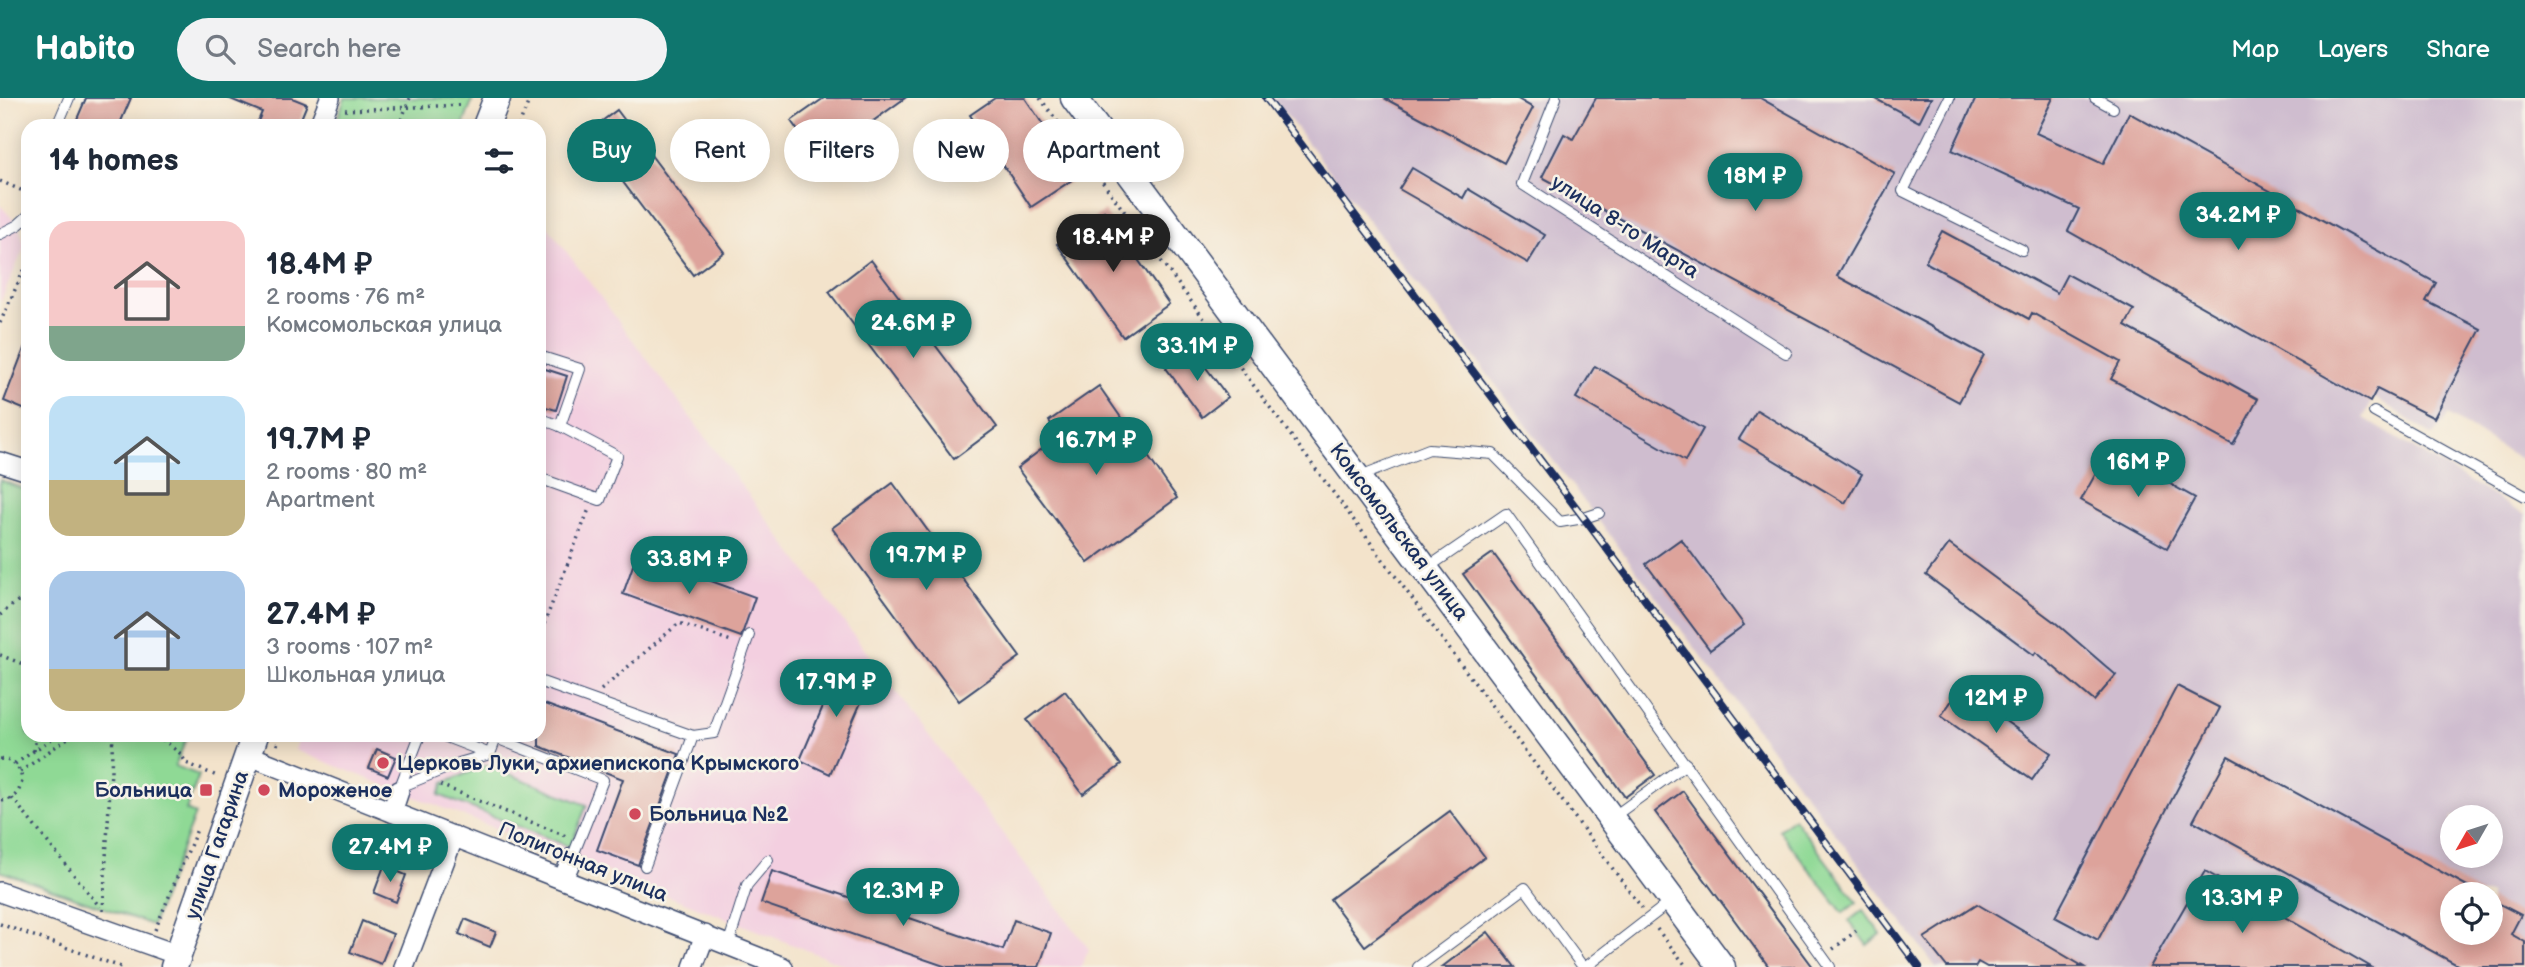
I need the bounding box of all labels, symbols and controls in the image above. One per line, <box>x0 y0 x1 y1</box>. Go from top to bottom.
search box <box>177 18 667 81</box>
text: Habito <box>35 29 135 69</box>
icon: search <box>201 30 239 68</box>
text: Search here <box>257 34 401 65</box>
text: Map <box>2231 35 2279 64</box>
text: Layers <box>2317 35 2388 64</box>
text: Share <box>2426 35 2490 64</box>
chip: Buy <box>567 119 656 182</box>
chip: Rent <box>670 119 770 182</box>
chip: Filters <box>784 119 899 182</box>
chip: New <box>913 119 1009 182</box>
chip: Apartment <box>1023 119 1184 182</box>
icon: filters <box>480 142 518 180</box>
text: 14 homes <box>49 143 178 179</box>
pin: 18M ₽ <box>1706 153 1804 213</box>
text: 18M ₽ <box>1724 162 1786 190</box>
street label: улица 8-го Марта <box>1546 170 1704 284</box>
pin: 34.2M ₽ <box>2173 192 2303 252</box>
text: 34.2M ₽ <box>2195 201 2281 229</box>
pin: 18.4M ₽ <box>1048 214 1178 274</box>
text: 18.4M ₽ <box>1072 223 1154 251</box>
text: 18.4M ₽ <box>266 247 372 283</box>
icon: home <box>105 249 189 333</box>
text: 2 rooms · 76 m² <box>266 283 425 311</box>
pin: 24.6M ₽ <box>848 300 978 360</box>
text: 24.6M ₽ <box>871 309 955 337</box>
text: Комсомольская улица <box>266 311 502 339</box>
pin: 33.1M ₽ <box>1132 324 1262 383</box>
text: 33.1M ₽ <box>1156 332 1238 360</box>
pin: 16.7M ₽ <box>1031 418 1161 477</box>
text: 19.7M ₽ <box>266 422 371 458</box>
icon: home <box>105 424 189 508</box>
text: 16.7M ₽ <box>1056 426 1136 454</box>
street label: Комсомольская улица <box>1324 438 1474 626</box>
pin: 16M ₽ <box>2089 440 2187 499</box>
text: 16M ₽ <box>2106 448 2170 476</box>
text: 2 rooms · 80 m² <box>266 458 427 486</box>
text: Apartment <box>266 486 375 514</box>
pin: 19.7M ₽ <box>861 532 991 592</box>
pin: 33.8M ₽ <box>624 536 754 596</box>
text: 19.7M ₽ <box>886 541 966 569</box>
text: 33.8M ₽ <box>646 545 732 573</box>
text: 27.4M ₽ <box>266 597 375 633</box>
icon: home <box>105 599 189 683</box>
text: 3 rooms · 107 m² <box>266 633 433 661</box>
pin: 17.9M ₽ <box>771 660 901 719</box>
text: Школьная улица <box>266 661 446 689</box>
text: 17.9M ₽ <box>796 668 876 696</box>
pin: 12M ₽ <box>1947 676 2045 735</box>
text: 12M ₽ <box>1965 684 2027 712</box>
place label: Церковь Луки, архиепископа Крымского <box>397 751 799 776</box>
marker: Церковь Луки, архиепископа Крымского <box>375 755 391 771</box>
street label: улица Гагарина <box>180 767 254 923</box>
place label: Больница <box>94 778 193 803</box>
place label: Мороженое <box>278 778 393 803</box>
marker: Больница <box>198 782 214 798</box>
marker: Мороженое <box>256 782 272 798</box>
place label: Больница №2 <box>649 802 789 827</box>
north arrow <box>2440 805 2502 868</box>
map controls <box>2440 805 2503 945</box>
marker: Больница №2 <box>627 806 643 822</box>
street label: Полигонная улица <box>495 817 672 908</box>
pin: 27.4M ₽ <box>325 824 455 884</box>
text: 27.4M ₽ <box>348 833 432 861</box>
pin: 12.3M ₽ <box>838 868 968 928</box>
pin: 13.3M ₽ <box>2177 876 2307 935</box>
text: 12.3M ₽ <box>862 877 944 905</box>
button: locate <box>2440 882 2503 945</box>
text: 13.3M ₽ <box>2201 884 2283 912</box>

